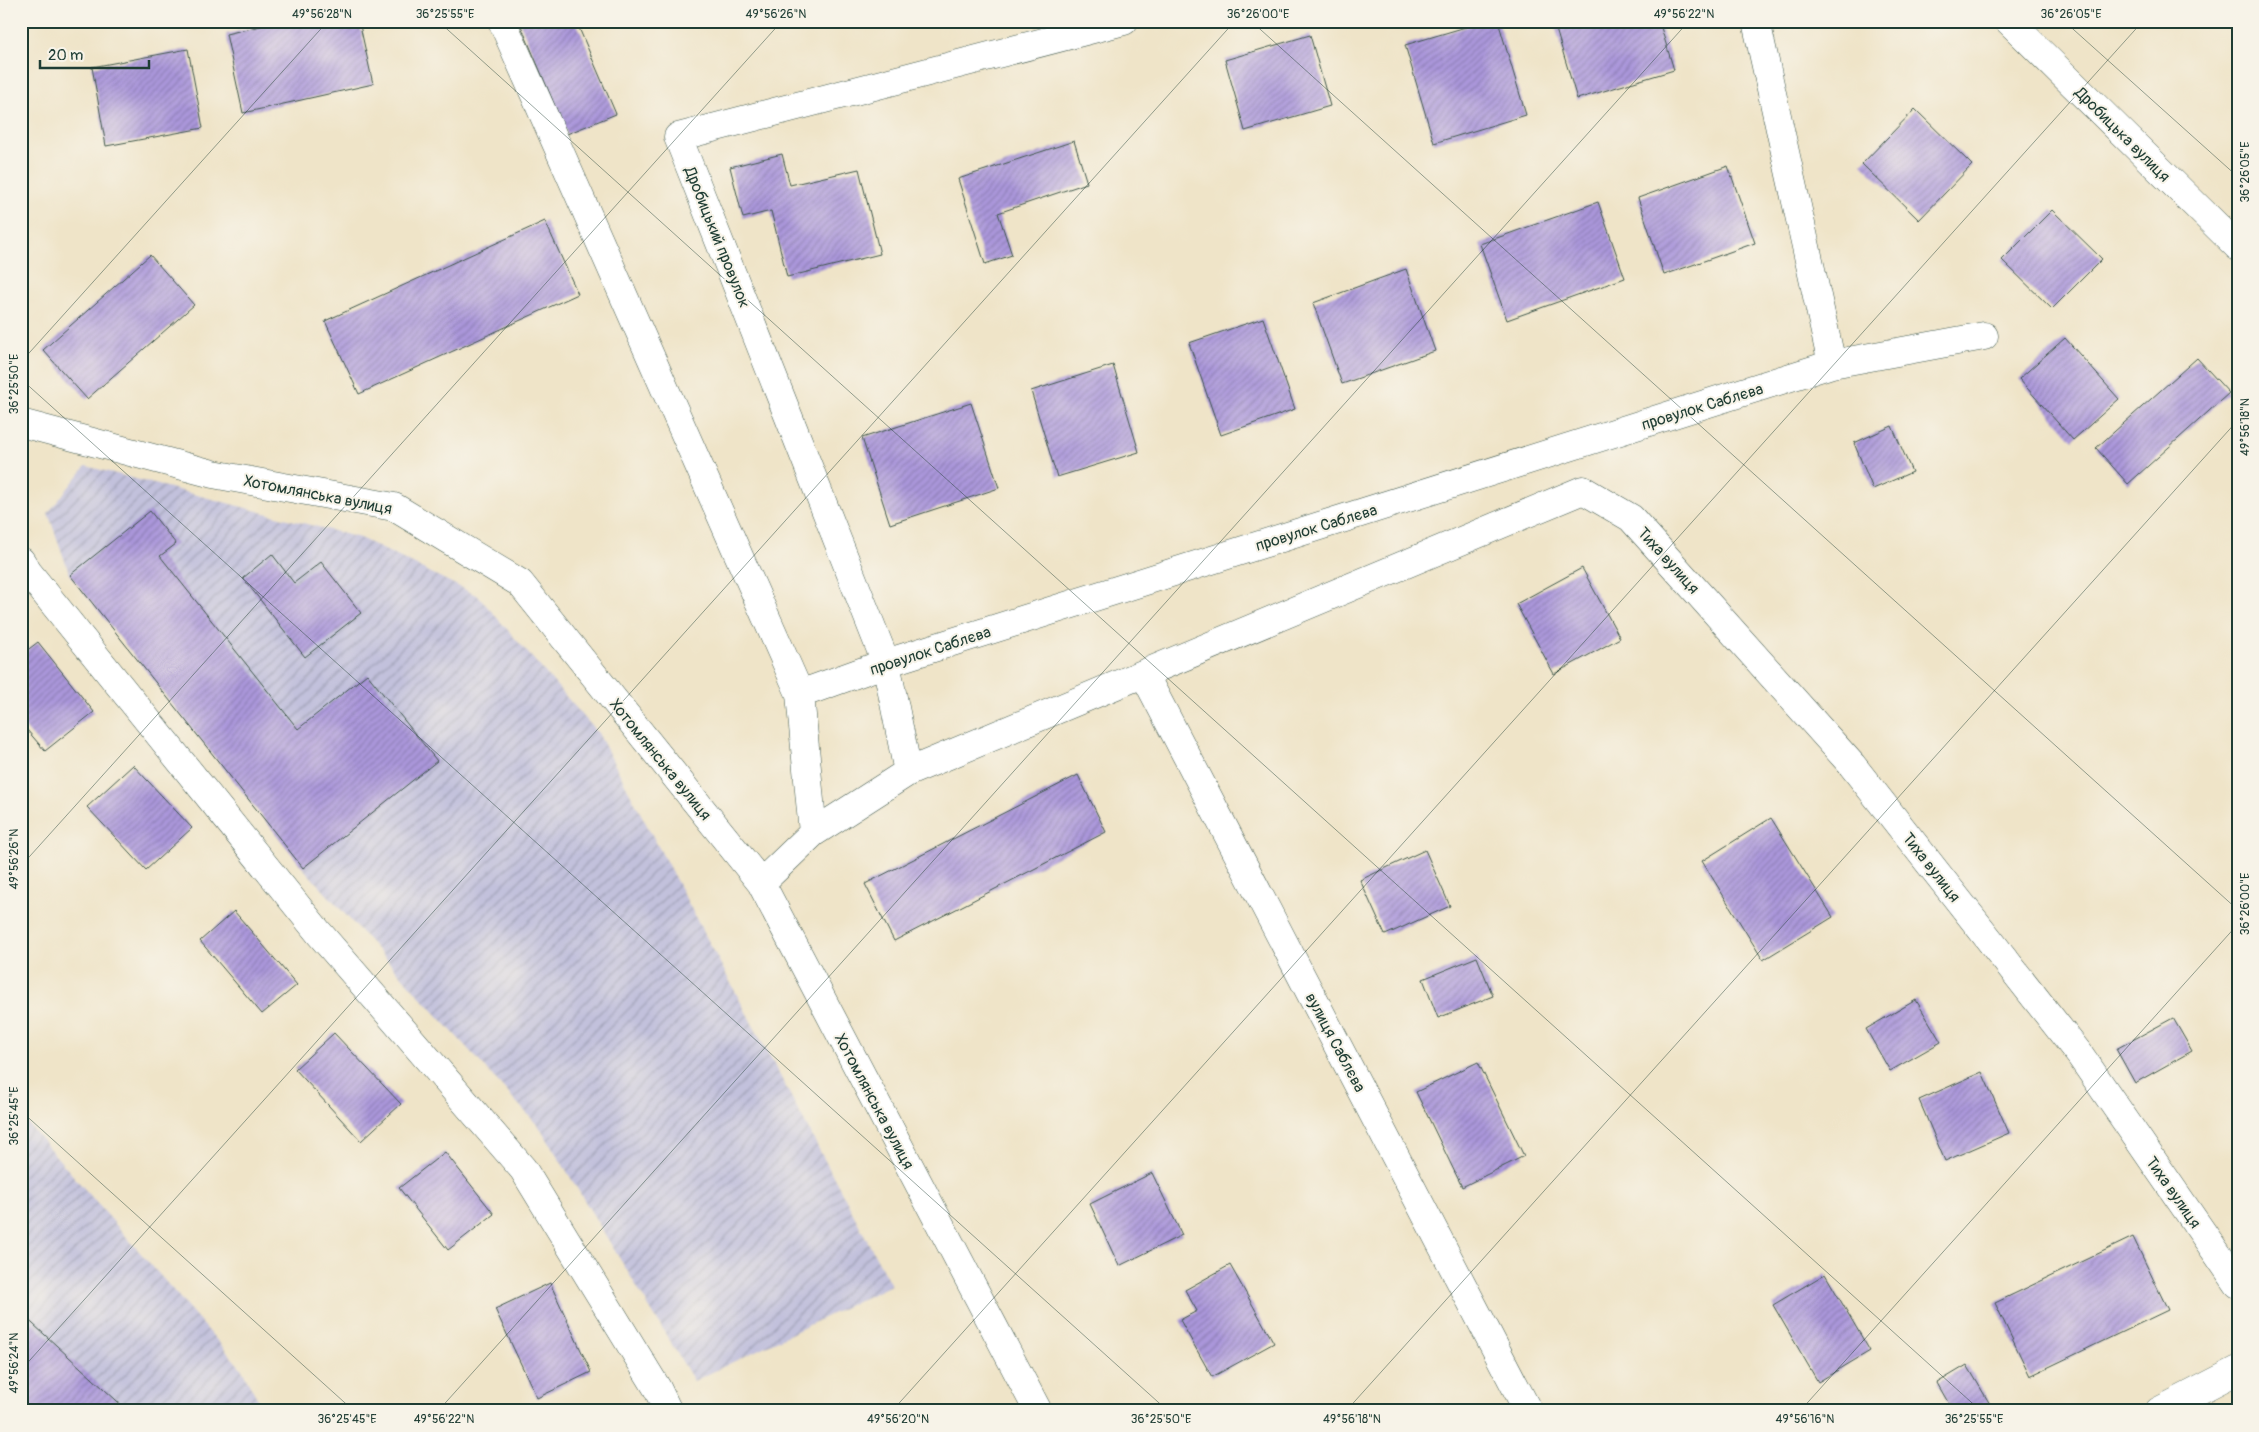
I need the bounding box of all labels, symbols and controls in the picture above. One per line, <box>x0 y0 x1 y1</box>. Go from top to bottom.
text: 49°56'28"N <box>292 7 352 22</box>
text: 36°25'55"E <box>416 7 474 22</box>
text: 49°56'26"N <box>746 7 806 22</box>
text: 36°26'00"E <box>1227 7 1289 22</box>
text: 49°56'22"N <box>1654 7 1714 22</box>
text: 36°26'05"E <box>2041 7 2101 22</box>
scale bar <box>40 38 149 70</box>
text: 20 m <box>48 46 83 65</box>
street label: Дробицька вулиця <box>2070 82 2174 186</box>
text: 36°26'05"E <box>2238 142 2253 202</box>
street label: Дробицький провулок <box>679 163 754 311</box>
text: 36°25'50"E <box>7 354 22 414</box>
street label: провулок Саблєва <box>1639 379 1766 435</box>
text: 49°56'18"N <box>2238 398 2253 456</box>
street label: Хотомлянська вулиця <box>242 471 394 519</box>
street label: провулок Саблєва <box>1253 500 1380 556</box>
street label: Тиха вулиця <box>1633 523 1703 598</box>
street label: провулок Саблєва <box>867 622 993 680</box>
street label: Хотомлянська вулиця <box>605 695 715 824</box>
text: 49°56'26"N <box>7 829 22 889</box>
street label: Тиха вулиця <box>1898 829 1965 906</box>
text: 36°26'00"E <box>2238 873 2253 935</box>
street label: вулиця Саблєва <box>1301 989 1370 1096</box>
street label: Хотомлянська вулиця <box>830 1030 918 1173</box>
text: 36°25'45"E <box>7 1086 22 1146</box>
street label: Тиха вулиця <box>2141 1153 2205 1232</box>
text: 49°56'24"N <box>7 1333 22 1393</box>
text: 36°25'45"E <box>317 1412 377 1427</box>
text: 49°56'22"N <box>414 1412 474 1427</box>
text: 49°56'20"N <box>867 1412 929 1427</box>
text: 36°25'50"E <box>1131 1412 1191 1427</box>
text: 49°56'18"N <box>1323 1412 1381 1427</box>
text: 49°56'16"N <box>1776 1412 1834 1427</box>
text: 36°25'55"E <box>1945 1412 2003 1427</box>

